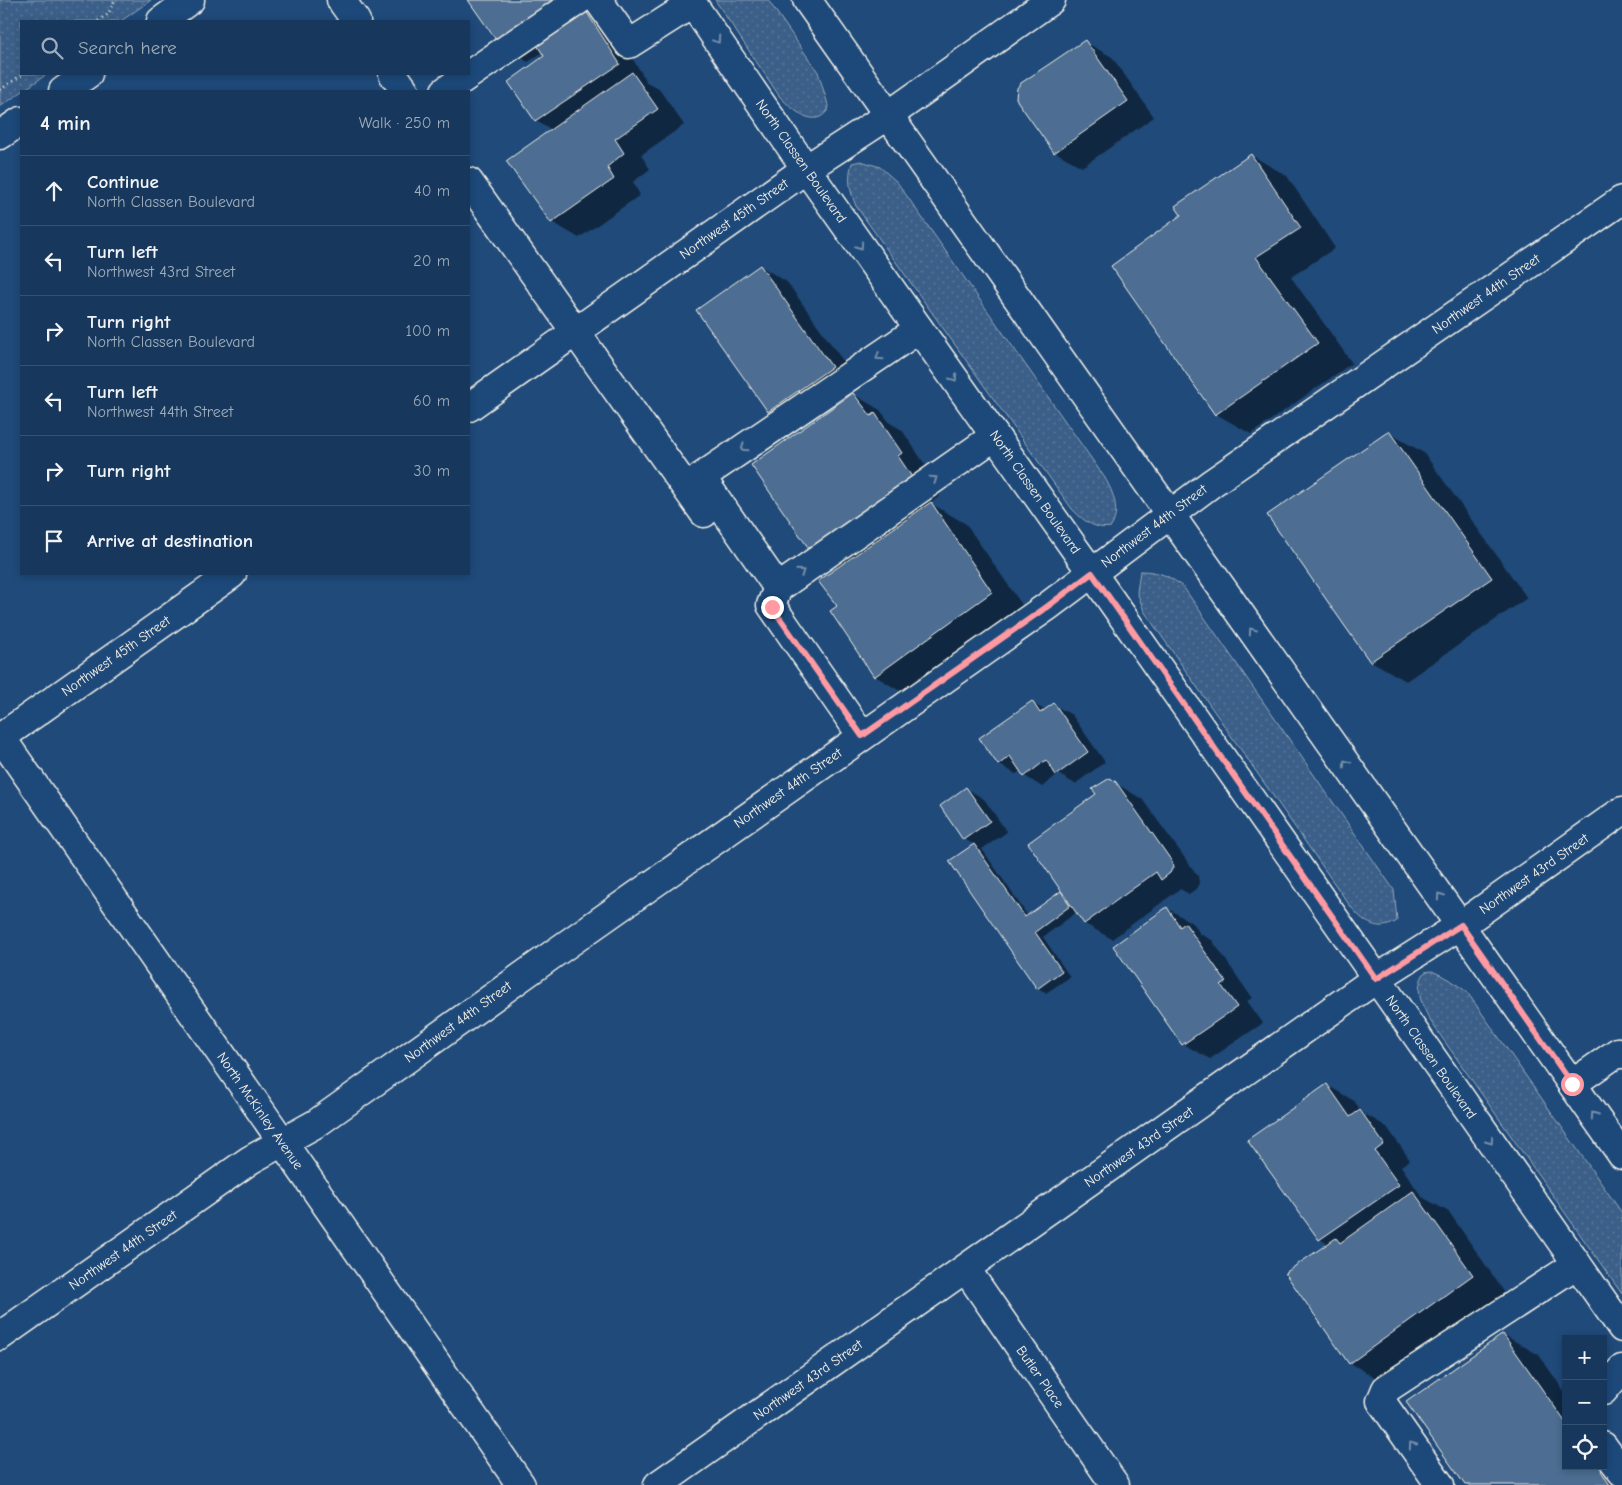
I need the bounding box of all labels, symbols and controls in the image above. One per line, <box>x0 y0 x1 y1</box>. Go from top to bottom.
search box <box>20 20 470 75</box>
icon: search <box>38 34 66 62</box>
one-way arrow <box>711 34 720 44</box>
text: Search here <box>78 37 177 59</box>
street label: North Classen Boulevard <box>752 96 850 226</box>
text: 4 min <box>40 111 91 135</box>
text: Walk · 250 m <box>359 114 450 132</box>
text: Continue <box>87 171 159 193</box>
street label: Northwest 45th Street <box>676 174 792 263</box>
icon: ahead <box>40 177 68 205</box>
text: 40 m <box>414 182 450 200</box>
text: North Classen Boulevard <box>87 193 255 211</box>
one-way arrow <box>854 240 863 249</box>
text: Turn left <box>87 241 158 263</box>
icon: left <box>40 247 68 275</box>
street label: Northwest 44th Street <box>1429 250 1544 338</box>
text: 20 m <box>413 252 450 270</box>
text: Northwest 43rd Street <box>87 263 235 281</box>
text: Turn right <box>87 311 171 333</box>
icon: right <box>40 317 68 345</box>
text: 100 m <box>406 322 450 340</box>
text: North Classen Boulevard <box>87 333 255 351</box>
one-way arrow <box>875 351 884 360</box>
one-way arrow <box>948 372 957 382</box>
text: Turn left <box>87 381 158 403</box>
icon: left <box>40 387 68 415</box>
text: 60 m <box>413 392 450 410</box>
text: Northwest 44th Street <box>87 403 233 421</box>
street label: North Classen Boulevard <box>986 427 1084 557</box>
one-way arrow <box>740 442 750 451</box>
icon: right <box>40 457 68 485</box>
text: Turn right <box>87 460 171 482</box>
text: 30 m <box>414 462 450 480</box>
one-way arrow <box>929 476 938 485</box>
street label: Northwest 44th Street <box>1098 480 1211 571</box>
icon: arrive <box>40 527 68 555</box>
text: Arrive at destination <box>87 530 253 552</box>
one-way arrow <box>795 569 805 578</box>
route end <box>761 596 784 619</box>
street label: Northwest 45th Street <box>58 611 174 700</box>
one-way arrow <box>1249 627 1258 637</box>
street label: Northwest 44th Street <box>731 744 846 832</box>
one-way arrow <box>1343 760 1352 769</box>
street label: Northwest 43rd Street <box>1476 829 1593 918</box>
one-way arrow <box>1437 892 1446 902</box>
street label: Northwest 44th Street <box>401 977 516 1067</box>
street label: North Classen Boulevard <box>1382 992 1480 1122</box>
street label: North McKinley Avenue <box>213 1049 307 1173</box>
route start <box>1561 1073 1584 1096</box>
street label: Northwest 43rd Street <box>1081 1102 1198 1191</box>
one-way arrow <box>1591 1111 1600 1121</box>
one-way arrow <box>1484 1135 1493 1145</box>
street label: Northwest 44th Street <box>66 1206 181 1294</box>
street label: Northwest 43rd Street <box>750 1335 867 1424</box>
map controls <box>1562 1335 1607 1470</box>
button: + <box>1562 1335 1607 1380</box>
street label: Butler Place <box>1012 1343 1068 1411</box>
button: − <box>1562 1380 1607 1425</box>
button: locate <box>1562 1425 1607 1470</box>
one-way arrow <box>1409 1441 1418 1451</box>

